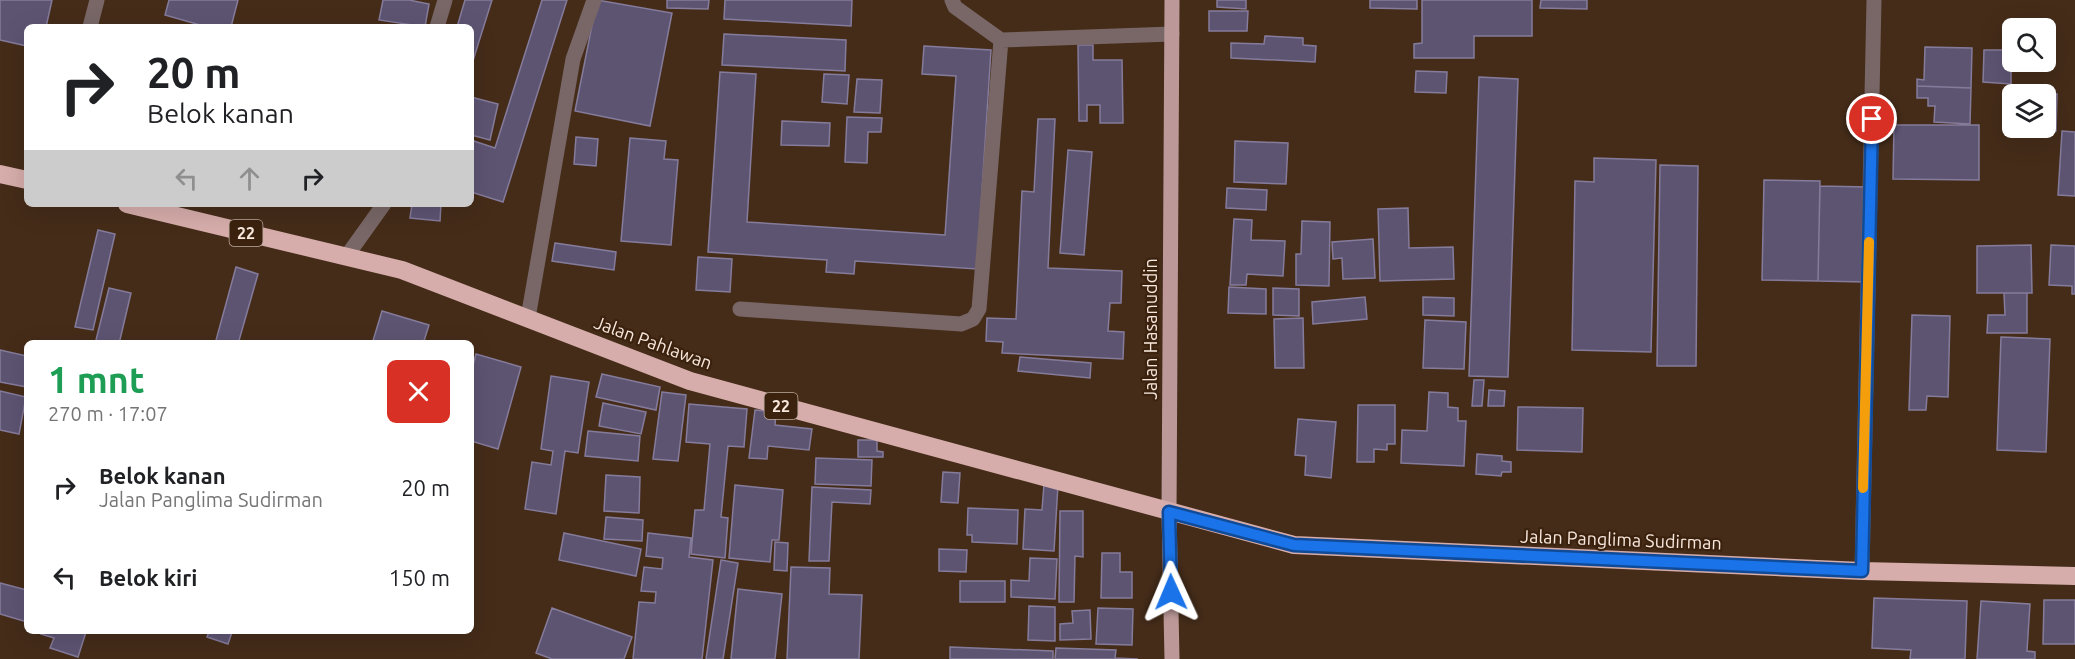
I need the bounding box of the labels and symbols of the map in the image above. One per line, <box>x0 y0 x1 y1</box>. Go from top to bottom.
pin <box>1846 93 1897 144</box>
road number: 22 <box>230 220 262 246</box>
street label: Jalan Hasanuddin <box>1140 258 1160 400</box>
street label: Jalan Pahlawan <box>592 311 715 373</box>
road number: 22 <box>764 393 798 419</box>
street label: Jalan Panglima Sudirman <box>1520 525 1722 553</box>
position arrow <box>1139 560 1203 624</box>

